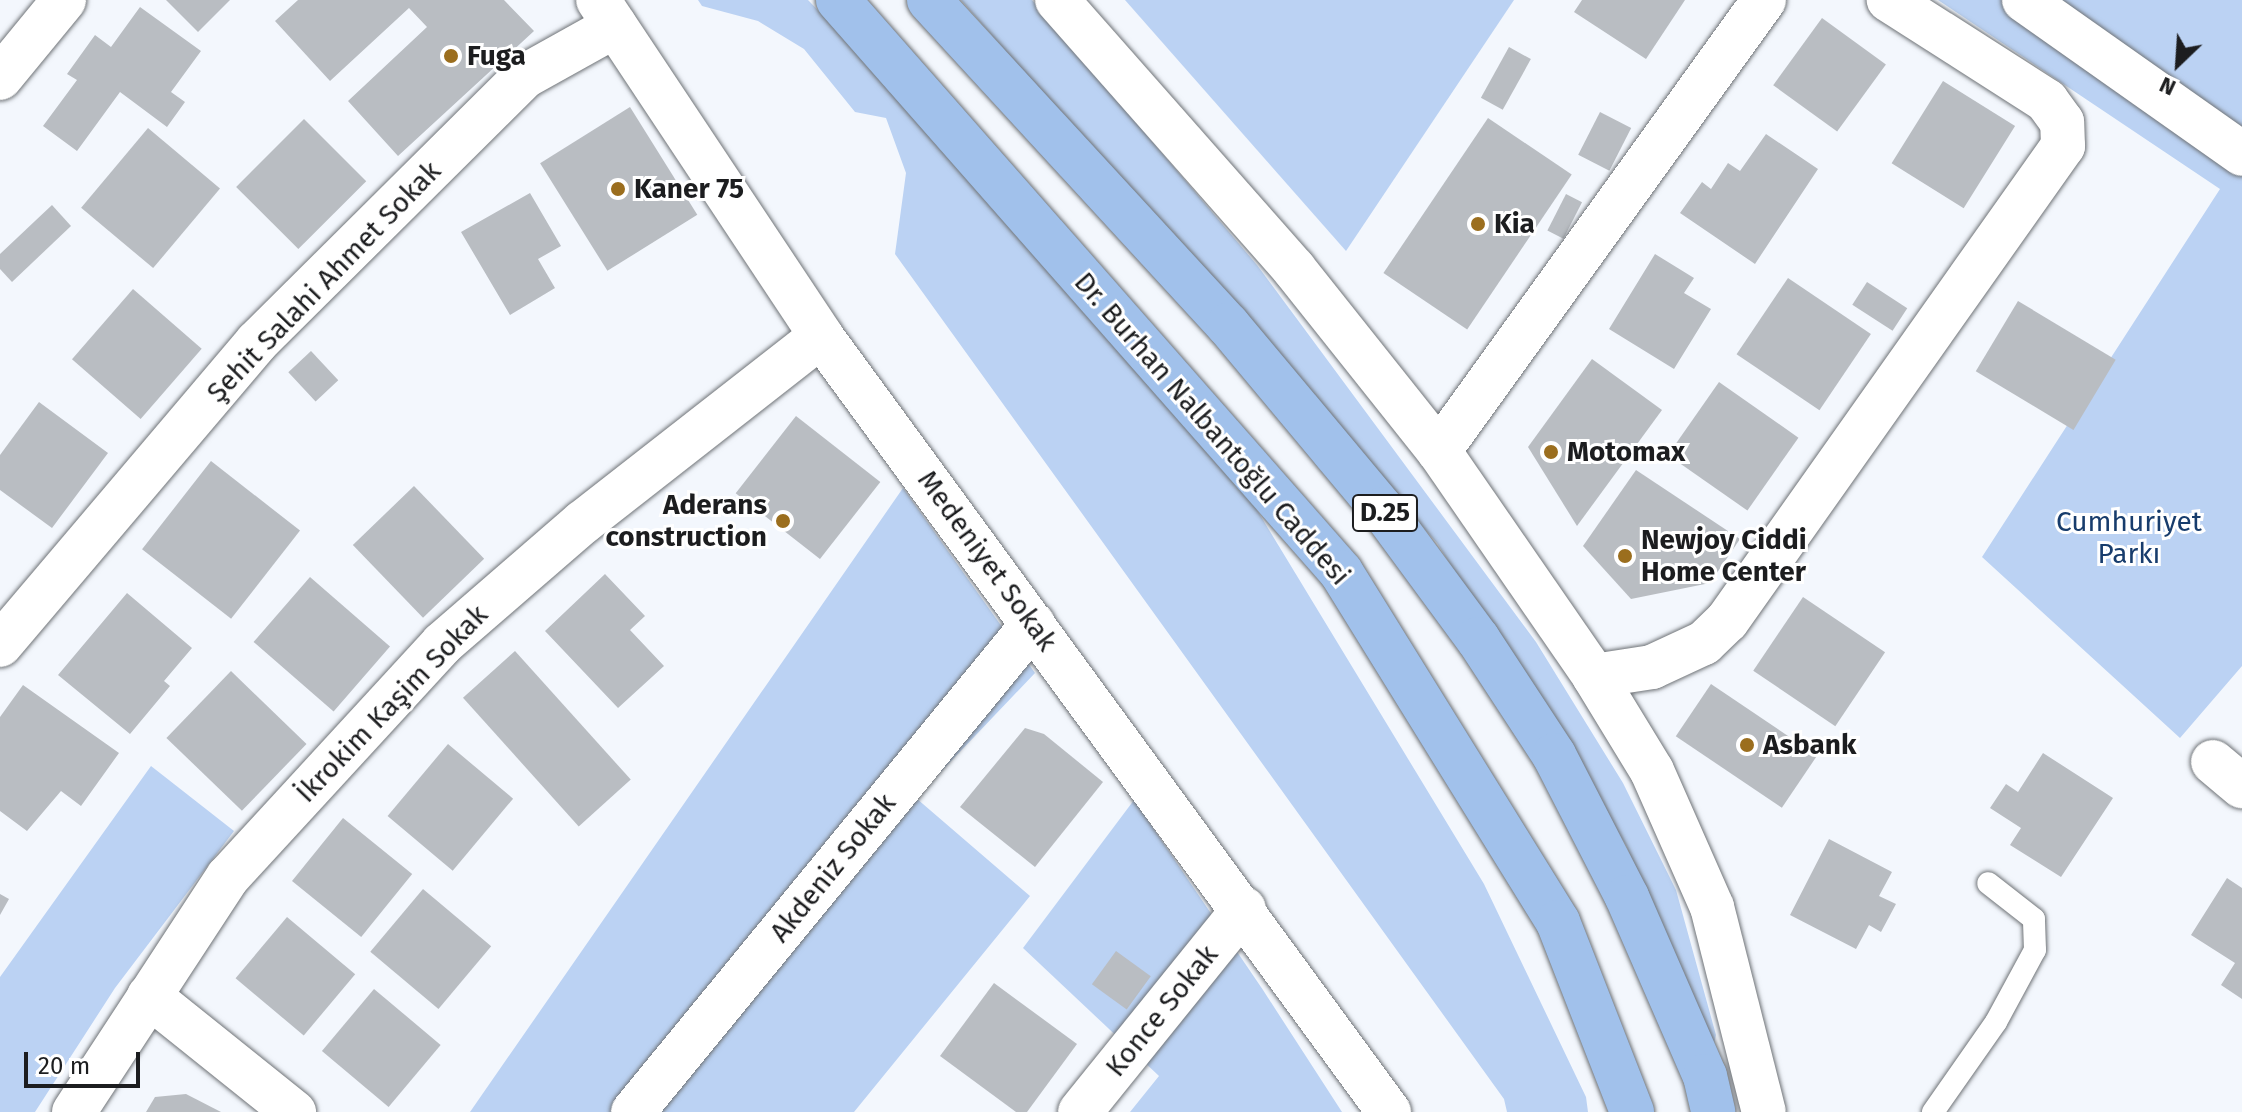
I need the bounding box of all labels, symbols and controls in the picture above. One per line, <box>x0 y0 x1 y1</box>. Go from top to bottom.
north arrow <box>2138 24 2218 104</box>
place label: Fuga <box>467 39 526 73</box>
marker: Fuga <box>442 47 460 65</box>
text: N <box>2155 71 2180 102</box>
street label: Şehit Salahi Ahmet Sokak <box>200 155 448 409</box>
place label: Kaner 75 <box>634 172 744 206</box>
marker: Kaner 75 <box>609 180 627 198</box>
place label: Kia <box>1494 207 1535 241</box>
marker: Kia <box>1469 215 1487 233</box>
street label: Dr. Burhan Nalbantoğlu Caddesi <box>1067 266 1357 592</box>
place label: Motomax <box>1567 435 1685 469</box>
marker: Motomax <box>1542 443 1560 461</box>
street label: Medeniyet Sokak <box>910 464 1064 658</box>
place label: Aderans construction <box>605 488 767 554</box>
road number: D.25 <box>1351 491 1419 535</box>
park label: Cumhuriyet Parkı <box>2056 505 2202 571</box>
marker: Aderans construction <box>774 512 792 530</box>
place label: Newjoy Ciddi Home Center <box>1641 523 1807 589</box>
marker: Newjoy Ciddi Home Center <box>1616 547 1634 565</box>
street label: İkrokim Kaşim Sokak <box>289 598 495 810</box>
place label: Asbank <box>1763 728 1856 762</box>
marker: Asbank <box>1738 736 1756 754</box>
street label: Akdeniz Sokak <box>763 787 903 949</box>
street label: Konce Sokak <box>1099 938 1225 1084</box>
scale bar <box>28 1036 144 1086</box>
text: 20 m <box>38 1052 90 1080</box>

